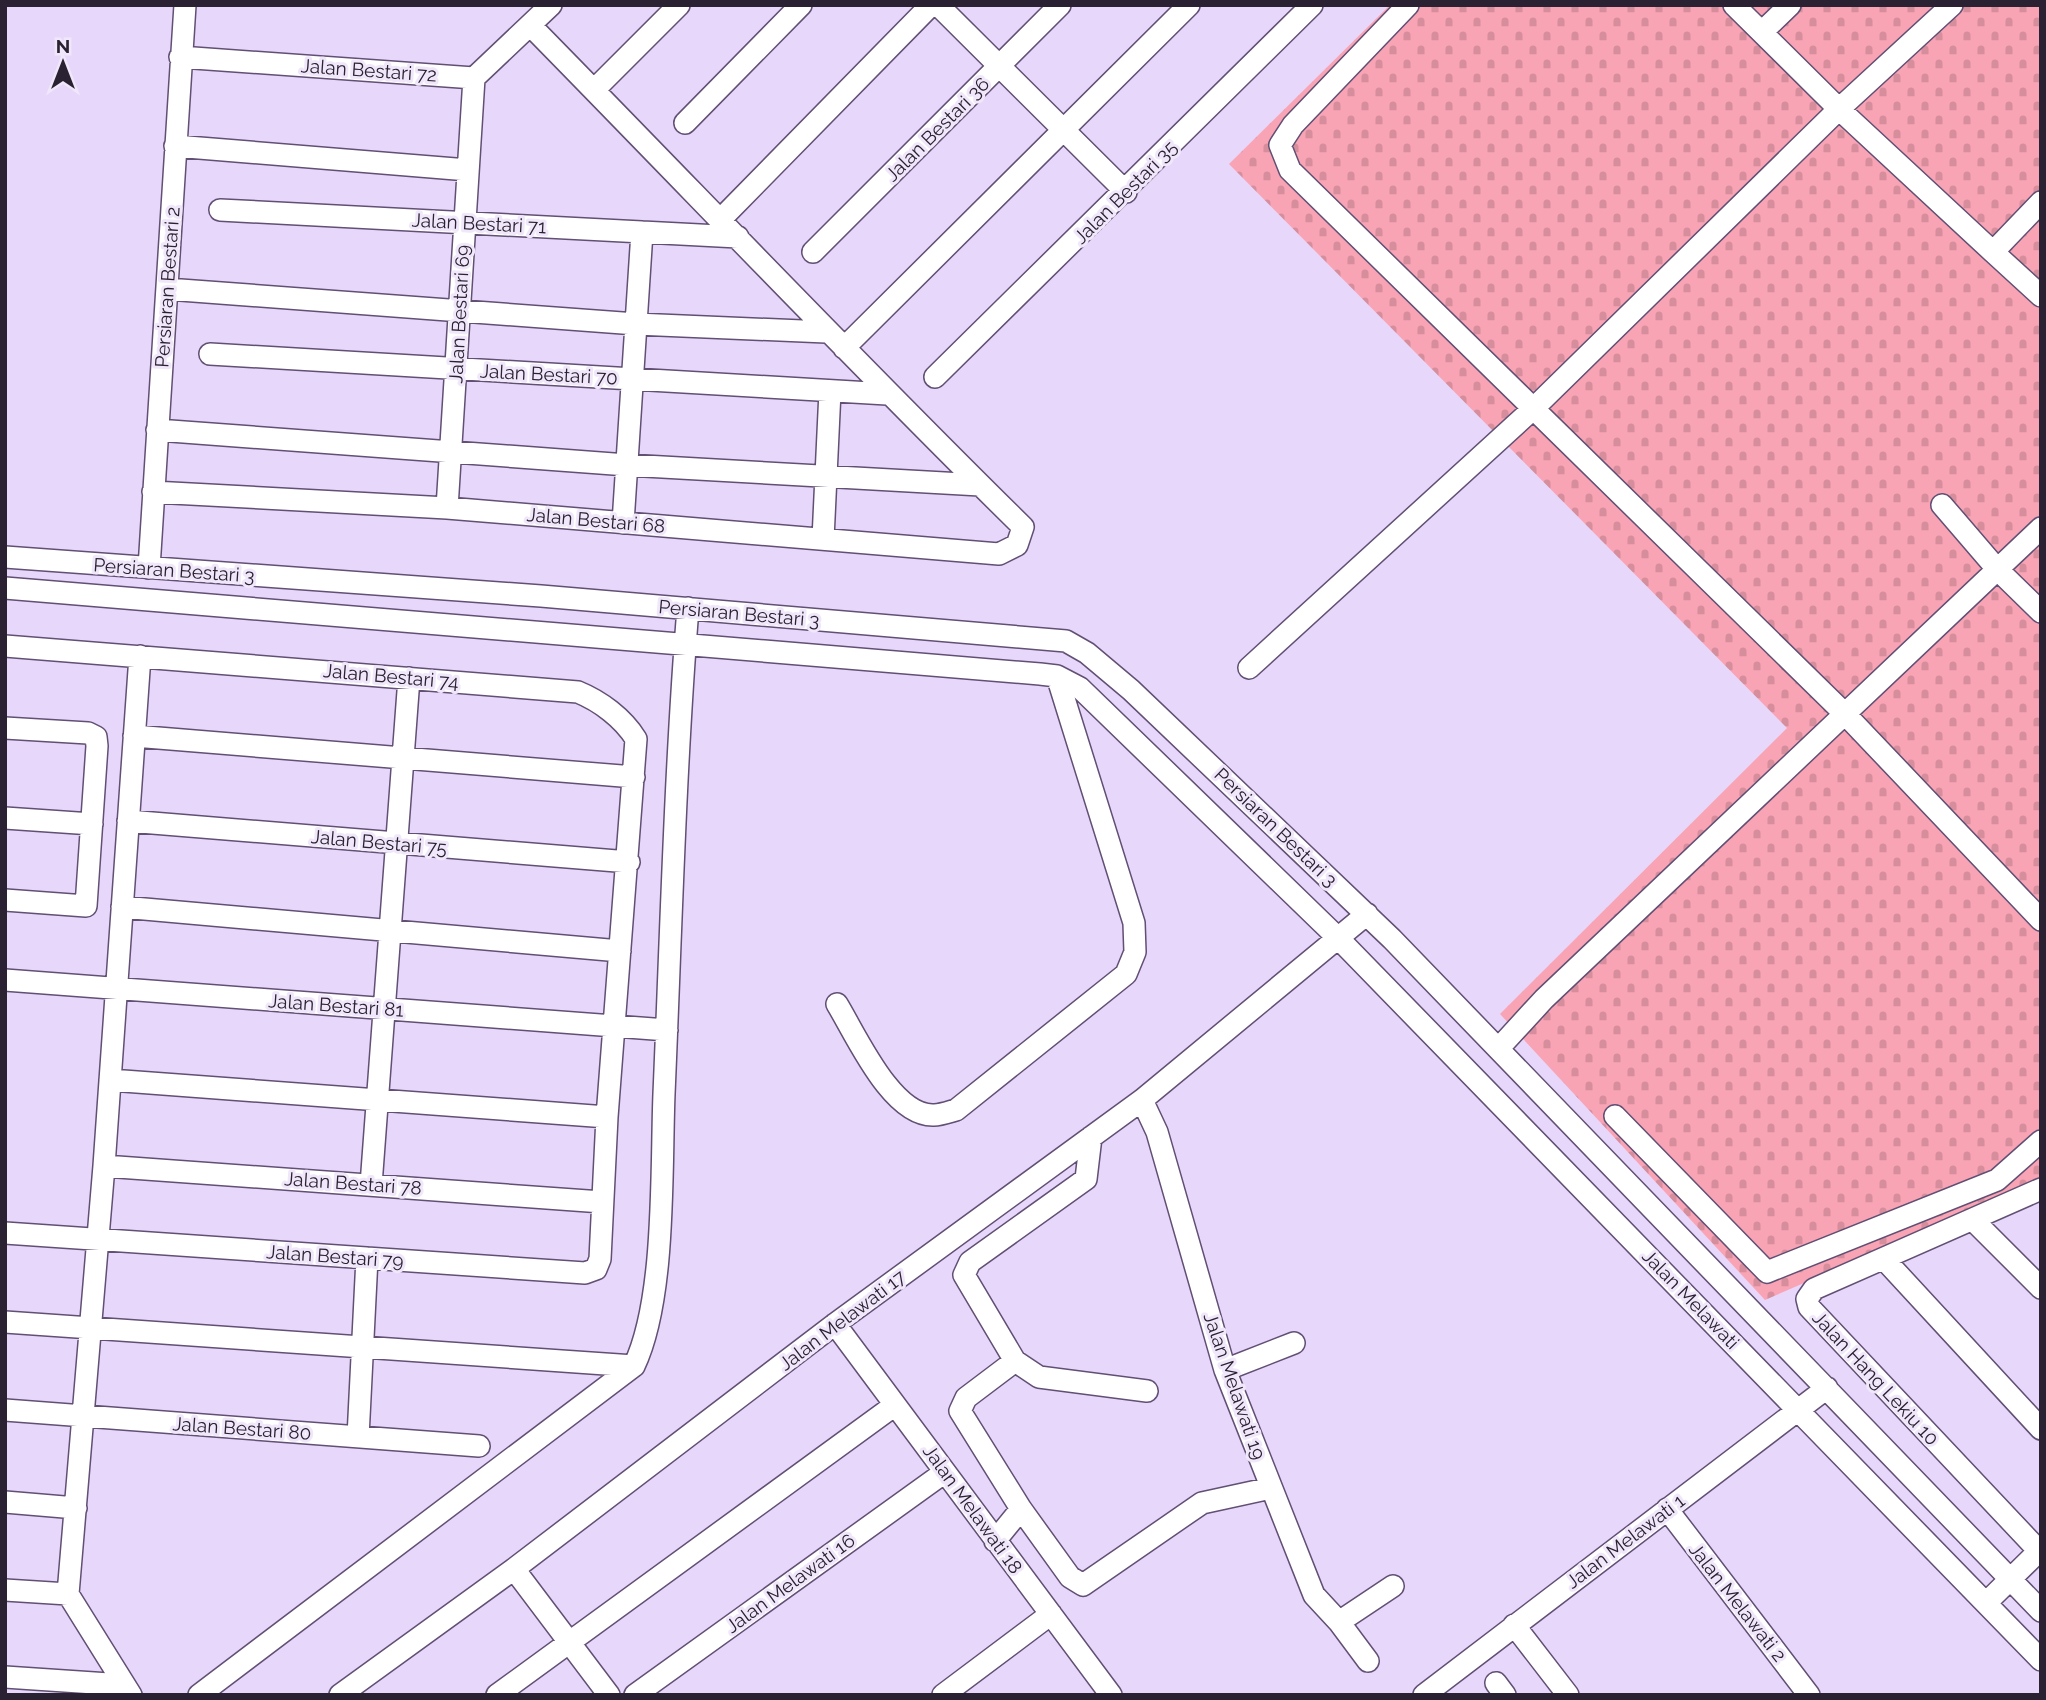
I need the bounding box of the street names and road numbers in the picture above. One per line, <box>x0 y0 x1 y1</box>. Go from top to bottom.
street label: Jalan Bestari 72 <box>300 54 438 86</box>
street label: Jalan Bestari 36 <box>881 73 993 185</box>
street label: Jalan Bestari 35 <box>1069 136 1181 248</box>
street label: Persiaran Bestari 2 <box>150 206 184 368</box>
street label: Jalan Bestari 71 <box>411 208 547 238</box>
street label: Jalan Bestari 69 <box>444 244 474 384</box>
street label: Jalan Bestari 70 <box>480 359 618 389</box>
street label: Jalan Bestari 68 <box>526 503 666 537</box>
street label: Persiaran Bestari 3 <box>93 553 255 587</box>
street label: Persiaran Bestari 3 <box>658 595 820 631</box>
street label: Jalan Bestari 74 <box>322 659 460 693</box>
street label: Persiaran Bestari 3 <box>1210 763 1342 891</box>
street label: Jalan Bestari 75 <box>310 825 448 859</box>
street label: Jalan Bestari 81 <box>268 989 404 1021</box>
street label: Jalan Bestari 78 <box>284 1167 422 1199</box>
street label: Jalan Bestari 79 <box>266 1240 404 1272</box>
street label: Jalan Melawati <box>1638 1245 1744 1353</box>
street label: Jalan Melawati 17 <box>774 1265 910 1375</box>
street label: Jalan Hang Lekiu 10 <box>1808 1307 1944 1449</box>
street label: Jalan Melawati 19 <box>1200 1310 1270 1462</box>
street label: Jalan Bestari 80 <box>172 1412 312 1444</box>
street label: Jalan Melawati 18 <box>919 1440 1027 1578</box>
street label: Jalan Melawati 1 <box>1561 1489 1689 1593</box>
street label: Jalan Melawati 16 <box>721 1529 859 1637</box>
street label: Jalan Melawati 2 <box>1685 1538 1791 1666</box>

